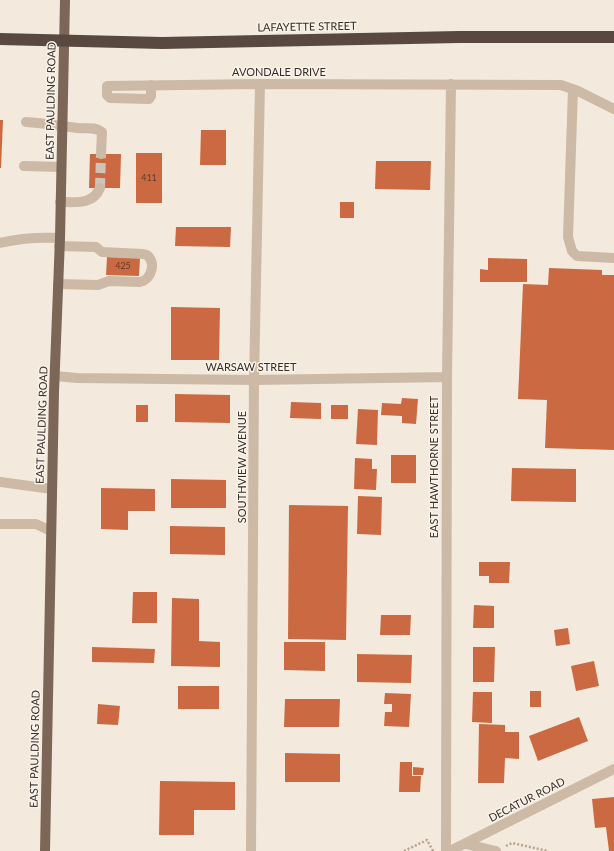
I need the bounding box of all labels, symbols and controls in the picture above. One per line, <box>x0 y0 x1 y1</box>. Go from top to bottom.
street label: LAFAYETTE STREET <box>257 20 357 34</box>
street label: EAST PAULDING ROAD <box>43 42 59 160</box>
street label: AVONDALE DRIVE <box>232 65 326 79</box>
house number: 411 <box>141 173 157 183</box>
house number: 425 <box>115 261 131 271</box>
street label: WARSAW STREET <box>206 360 296 374</box>
street label: EAST PAULDING ROAD <box>33 366 51 484</box>
street label: EAST HAWTHORNE STREET <box>427 396 441 538</box>
street label: SOUTHVIEW AVENUE <box>235 411 249 523</box>
street label: EAST PAULDING ROAD <box>27 690 43 808</box>
street label: DECATUR ROAD <box>487 775 567 825</box>

